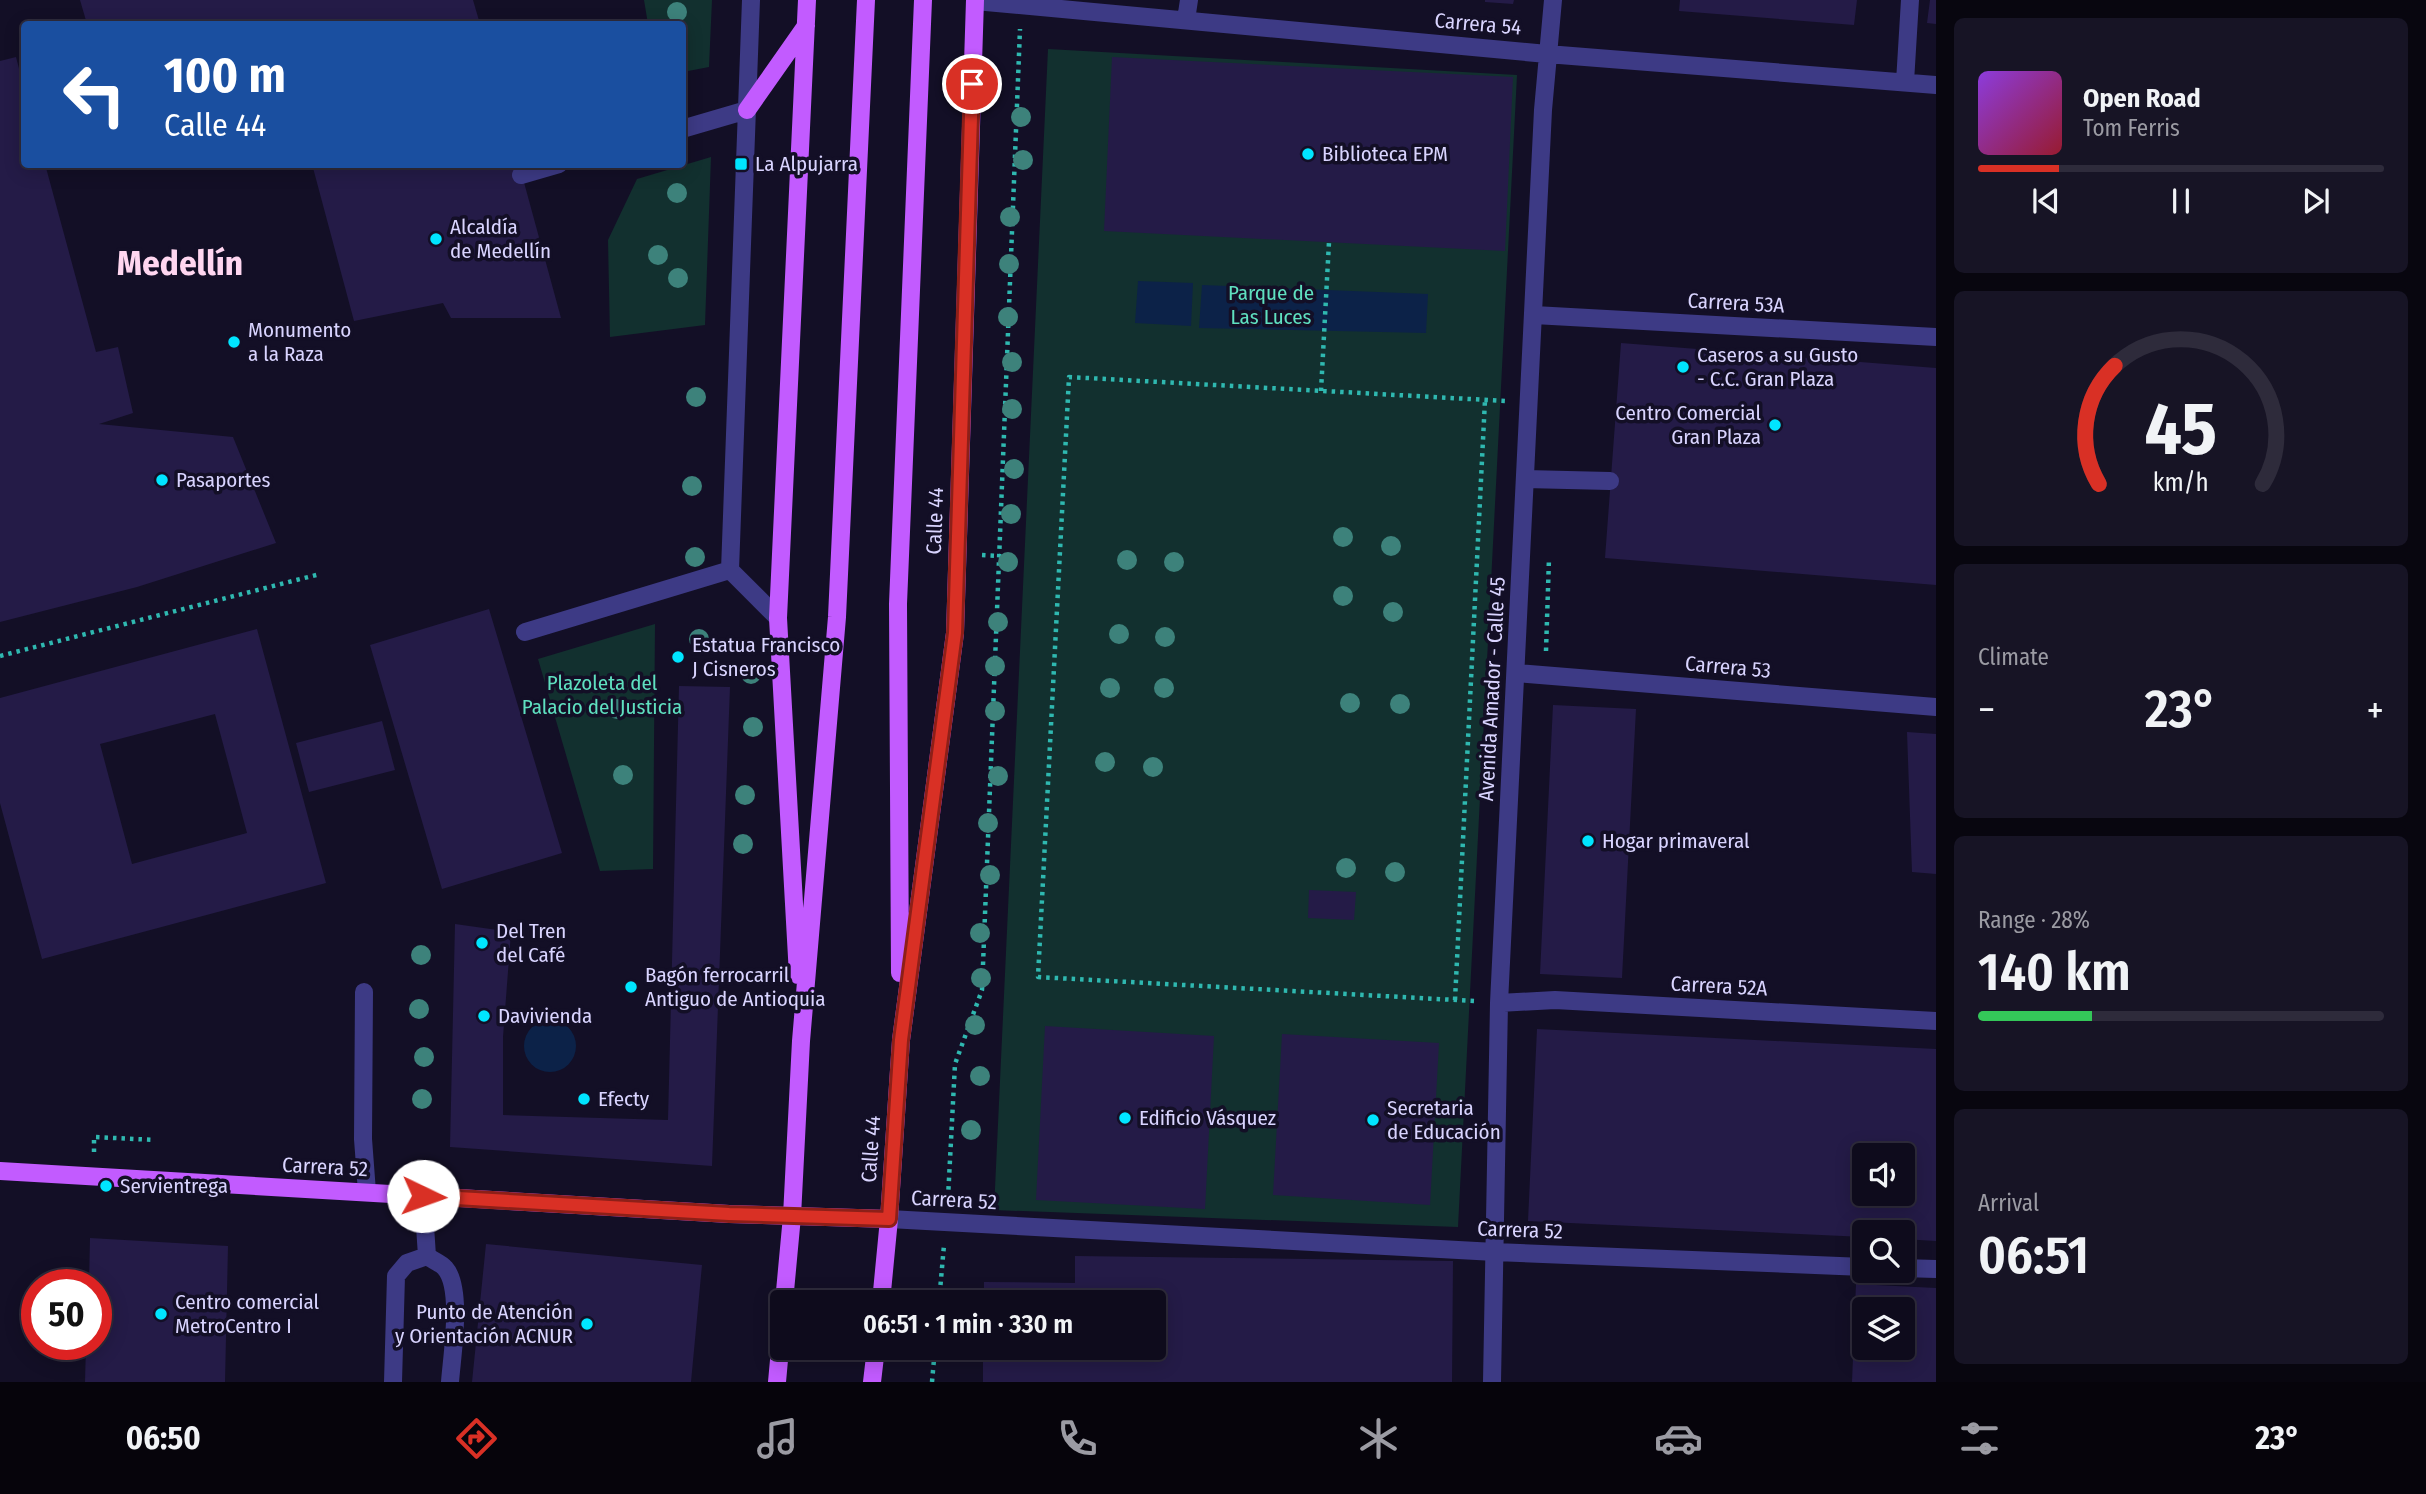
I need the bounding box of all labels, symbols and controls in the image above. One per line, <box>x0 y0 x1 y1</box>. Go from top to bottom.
street label: Carrera 54 <box>1434 7 1522 41</box>
text: 100 m <box>164 46 286 105</box>
icon: left <box>49 49 140 140</box>
pin <box>942 54 1002 114</box>
icon: arrive <box>953 65 991 103</box>
text: Open Road <box>2083 83 2201 114</box>
text: Calle 44 <box>164 106 266 144</box>
text: Tom Ferris <box>2083 114 2180 142</box>
place label: Biblioteca EPM <box>1322 141 1448 167</box>
marker: Biblioteca EPM <box>1300 146 1316 162</box>
place label: La Alpujarra <box>755 151 858 177</box>
marker: La Alpujarra <box>733 156 749 172</box>
icon: previous <box>2027 182 2065 220</box>
icon: pause <box>2162 182 2200 220</box>
icon: next <box>2297 182 2335 220</box>
place label: Alcaldía de Medellín <box>450 214 551 264</box>
marker: Alcaldía de Medellín <box>428 231 444 247</box>
district label: Medellín <box>117 242 243 284</box>
park label: Parque de Las Luces <box>1228 280 1314 330</box>
street label: Carrera 53A <box>1687 287 1785 319</box>
place label: Monumento a la Raza <box>248 317 351 367</box>
marker: Monumento a la Raza <box>226 334 242 350</box>
place label: Caseros a su Gusto - C.C. Gran Plaza <box>1697 342 1858 392</box>
marker: Caseros a su Gusto - C.C. Gran Plaza <box>1675 359 1691 375</box>
text: 45 <box>2145 387 2217 474</box>
place label: Centro Comercial Gran Plaza <box>1615 400 1761 450</box>
marker: Centro Comercial Gran Plaza <box>1767 417 1783 433</box>
place label: Pasaportes <box>176 467 271 493</box>
text: km/h <box>2153 468 2209 498</box>
marker: Pasaportes <box>154 472 170 488</box>
street label: Calle 44 <box>921 487 949 555</box>
street label: Avenida Amador - Calle 45 <box>1473 576 1511 802</box>
place label: Estatua Francisco J Cisneros <box>692 632 840 682</box>
text: Climate <box>1978 643 2049 671</box>
marker: Estatua Francisco J Cisneros <box>670 649 686 665</box>
street label: Carrera 53 <box>1684 650 1772 684</box>
park label: Plazoleta del Palacio del Justicia <box>522 670 682 720</box>
text: 23° <box>2145 678 2217 741</box>
text: − <box>1978 687 1995 733</box>
text: + <box>2367 687 2384 733</box>
place label: Hogar primaveral <box>1602 828 1750 854</box>
marker: Hogar primaveral <box>1580 833 1596 849</box>
text: Range · 28% <box>1978 906 2090 934</box>
place label: Del Tren del Café <box>496 918 566 968</box>
marker: Del Tren del Café <box>474 935 490 951</box>
text: 140 km <box>1978 941 2131 1004</box>
place label: Bagón ferrocarril Antiguo de Antioquia <box>645 962 826 1012</box>
street label: Carrera 52A <box>1670 970 1768 1002</box>
marker: Bagón ferrocarril Antiguo de Antioquia <box>623 979 639 995</box>
place label: Davivienda <box>498 1003 592 1029</box>
marker: Davivienda <box>476 1008 492 1024</box>
place label: Efecty <box>598 1086 650 1112</box>
marker: Efecty <box>576 1091 592 1107</box>
place label: Secretaria de Educación <box>1387 1095 1501 1145</box>
place label: Edificio Vásquez <box>1139 1105 1276 1131</box>
marker: Edificio Vásquez <box>1117 1110 1133 1126</box>
marker: Secretaria de Educación <box>1365 1112 1381 1128</box>
street label: Calle 44 <box>856 1115 886 1183</box>
map controls <box>1852 1143 1915 1360</box>
button: sound <box>1852 1143 1915 1206</box>
street label: Carrera 52 <box>281 1152 369 1182</box>
position arrow <box>386 1159 460 1233</box>
place label: Servientrega <box>120 1173 228 1199</box>
marker: Servientrega <box>98 1178 114 1194</box>
street label: Carrera 52 <box>910 1185 998 1215</box>
text: Arrival <box>1978 1189 2039 1217</box>
street label: Carrera 52 <box>1477 1216 1563 1244</box>
button: search <box>1852 1220 1915 1283</box>
text: 06:51 <box>1978 1224 2089 1287</box>
speed limit sign: 50 <box>21 1269 112 1360</box>
place label: Centro comercial MetroCentro I <box>175 1289 320 1339</box>
button: layers <box>1852 1297 1915 1360</box>
place label: Punto de Atención y Orientación ACNUR <box>395 1299 574 1349</box>
marker: Centro comercial MetroCentro I <box>153 1306 169 1322</box>
text: 06:51 · 1 min · 330 m <box>863 1309 1073 1340</box>
marker: Punto de Atención y Orientación ACNUR <box>579 1316 595 1332</box>
icon: directions <box>452 1414 501 1463</box>
icon: music <box>753 1414 802 1463</box>
icon: phone <box>1053 1414 1102 1463</box>
icon: climate <box>1354 1414 1403 1463</box>
icon: car <box>1654 1414 1703 1463</box>
icon: filters <box>1955 1414 2004 1463</box>
text: 06:50 <box>126 1419 201 1457</box>
text: 23° <box>2255 1419 2300 1457</box>

